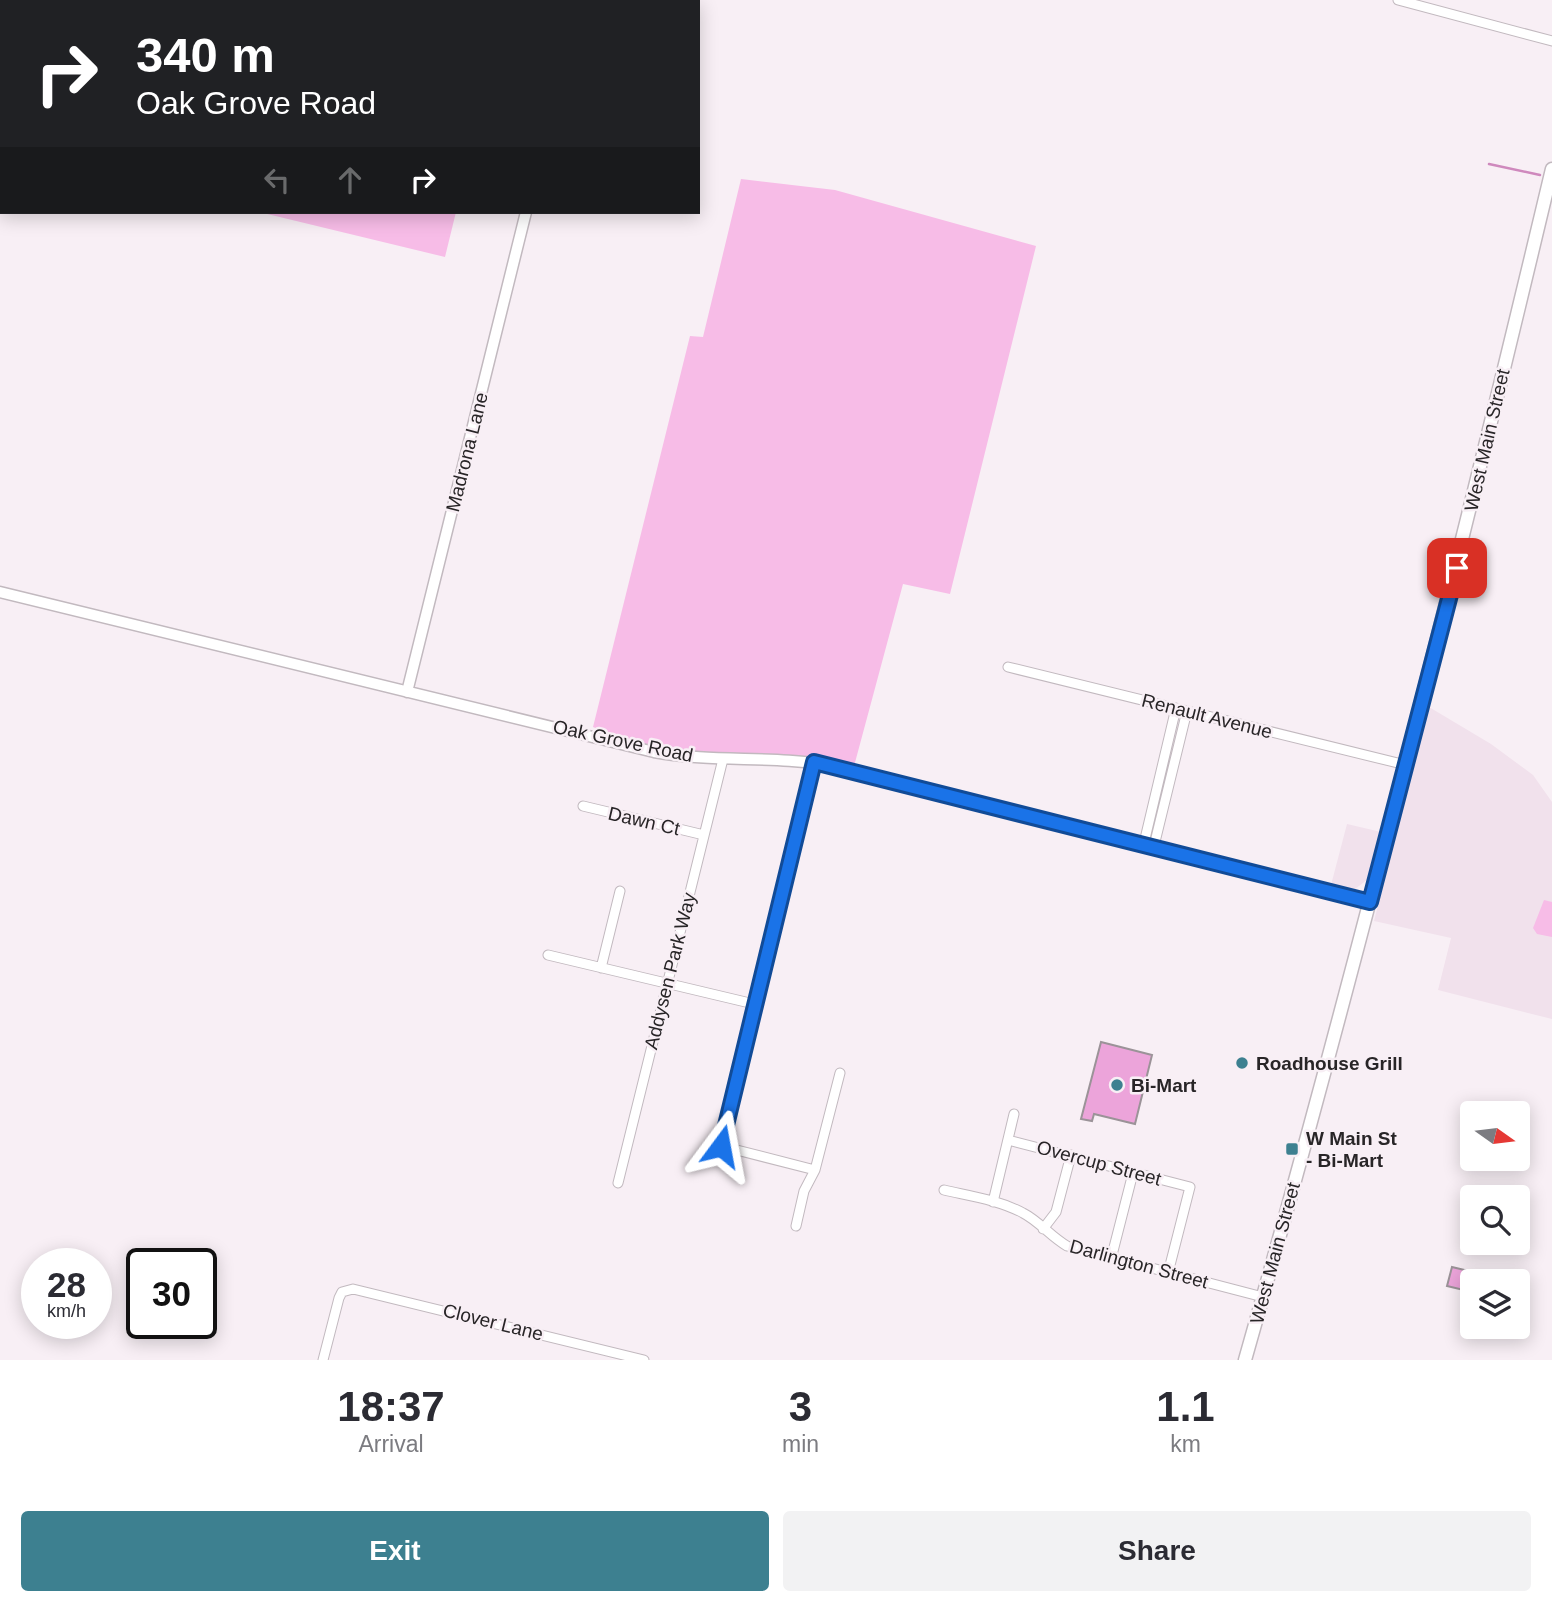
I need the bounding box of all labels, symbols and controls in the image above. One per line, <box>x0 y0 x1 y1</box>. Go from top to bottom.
icon: right <box>21 28 112 119</box>
text: 340 m <box>136 28 275 82</box>
text: Oak Grove Road <box>136 85 376 121</box>
icon: left <box>258 161 296 199</box>
icon: ahead <box>331 161 369 199</box>
icon: right <box>404 161 442 199</box>
street label: West Main Street <box>1460 366 1514 513</box>
street label: Madrona Lane <box>442 390 492 514</box>
pin <box>1427 538 1487 598</box>
icon: arrive <box>1438 549 1476 587</box>
street label: Renault Avenue <box>1140 690 1274 742</box>
street label: Oak Grove Road <box>551 716 695 766</box>
street label: Dawn Ct <box>606 803 683 840</box>
street label: Addysen Park Way <box>640 890 700 1052</box>
place label: Roadhouse Grill <box>1256 1053 1403 1074</box>
marker: Roadhouse Grill <box>1234 1055 1250 1071</box>
place label: Bi-Mart <box>1131 1075 1197 1096</box>
marker: Bi-Mart <box>1109 1077 1125 1093</box>
north arrow <box>1460 1101 1530 1171</box>
map controls <box>1460 1101 1530 1339</box>
position arrow <box>684 1109 758 1183</box>
place label: W Main St - Bi-Mart <box>1306 1128 1397 1171</box>
street label: Overcup Street <box>1035 1136 1164 1190</box>
marker: W Main St - Bi-Mart <box>1284 1141 1300 1157</box>
street label: West Main Street <box>1246 1179 1304 1326</box>
button: search <box>1460 1185 1530 1255</box>
street label: Darlington Street <box>1067 1235 1211 1293</box>
speed limit sign: 30 <box>126 1248 217 1339</box>
text: 28 <box>47 1265 86 1304</box>
button: layers <box>1460 1269 1530 1339</box>
street label: Clover Lane <box>441 1299 545 1345</box>
text: km/h <box>47 1301 86 1321</box>
text: 18:37 <box>337 1383 445 1430</box>
text: 3 <box>789 1383 812 1430</box>
text: 1.1 <box>1156 1383 1215 1430</box>
text: Arrival <box>358 1431 424 1457</box>
text: min <box>782 1431 819 1457</box>
text: km <box>1170 1431 1201 1457</box>
button: Exit <box>21 1511 769 1591</box>
button: Share <box>783 1511 1531 1591</box>

